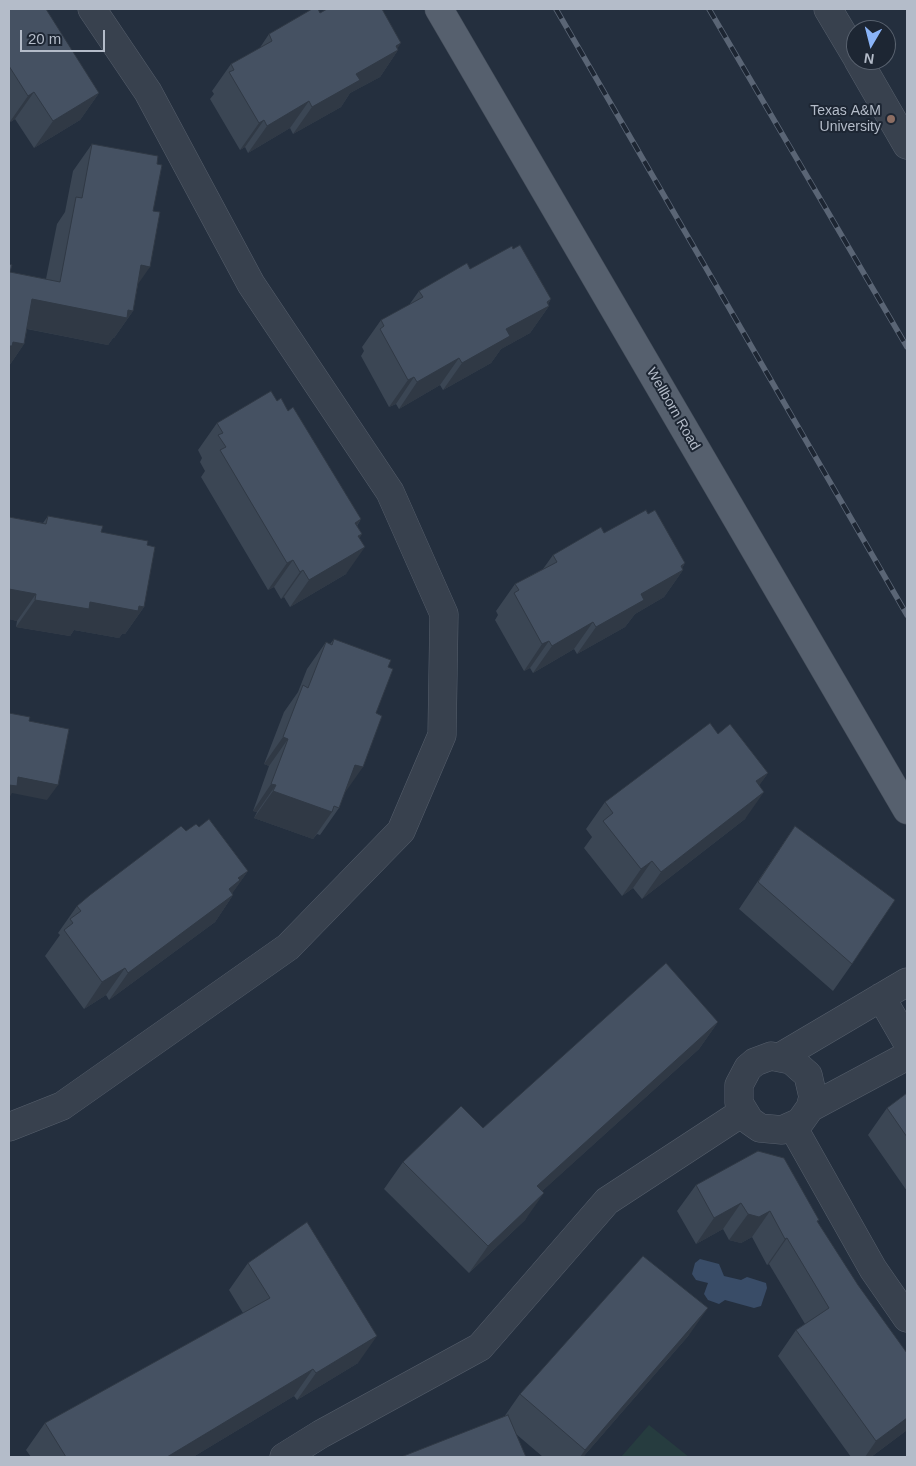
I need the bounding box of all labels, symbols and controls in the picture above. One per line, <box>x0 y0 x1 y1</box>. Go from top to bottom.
scale bar <box>22 20 108 52</box>
north arrow <box>846 20 896 70</box>
text: 20 m <box>28 30 61 47</box>
text: N <box>863 50 875 67</box>
place label: Texas A&M University <box>810 103 881 136</box>
marker: Texas A&M University <box>885 113 897 125</box>
street label: Wellborn Road <box>643 365 703 453</box>

